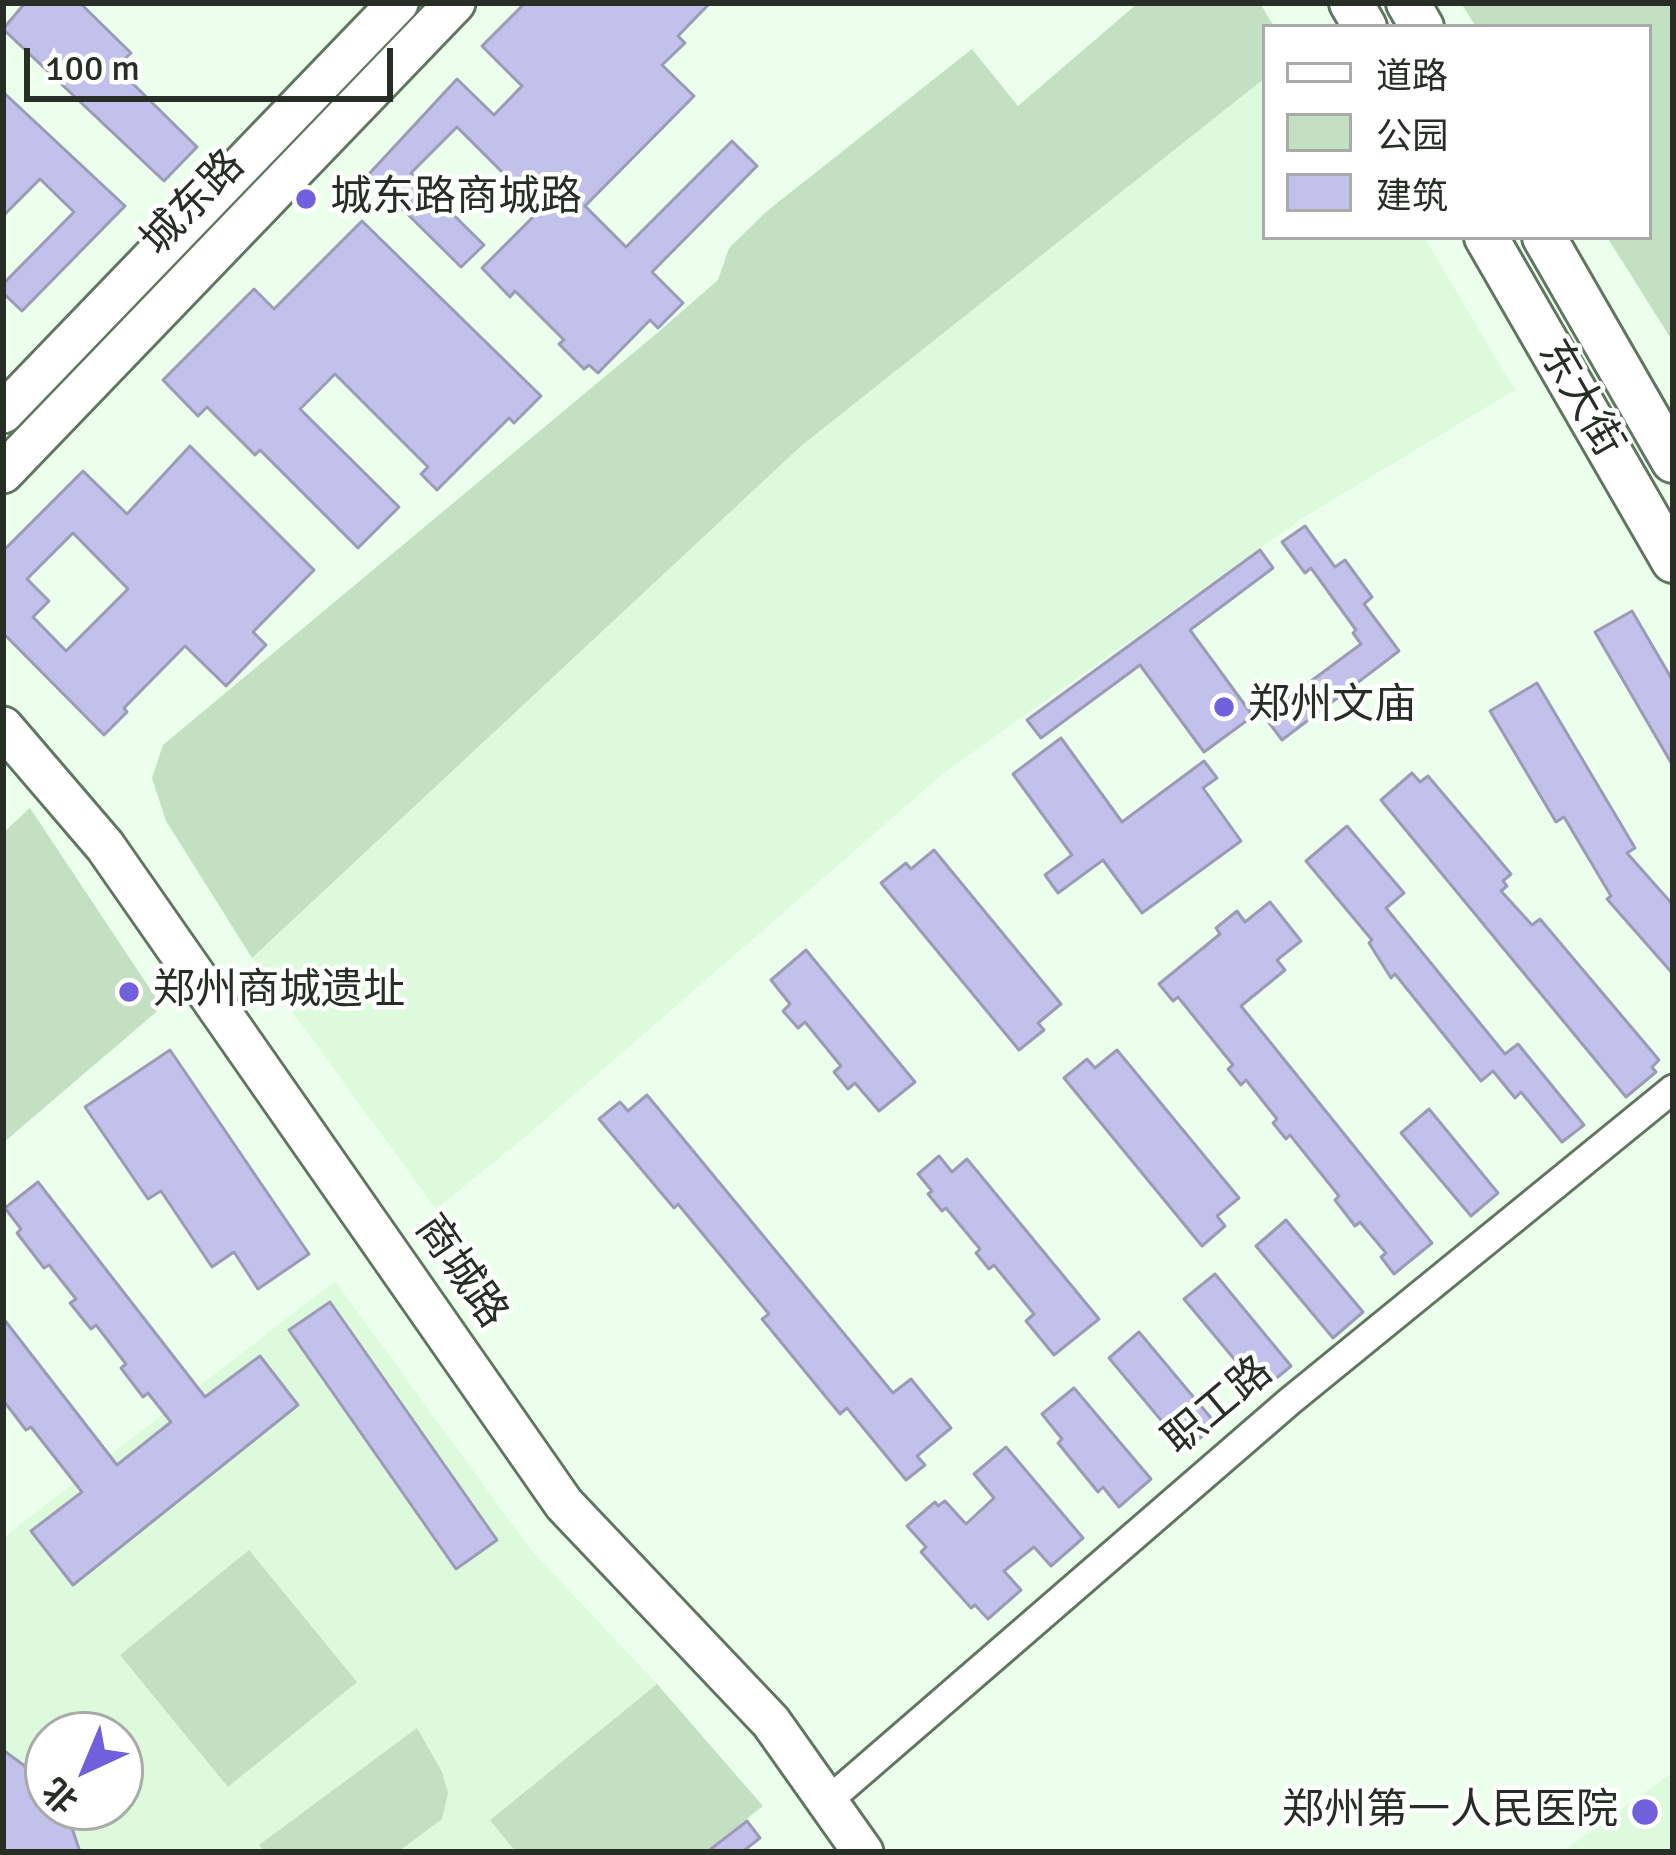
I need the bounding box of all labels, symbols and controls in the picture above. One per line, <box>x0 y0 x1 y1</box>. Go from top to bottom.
scale bar <box>30 24 399 98</box>
legend <box>1262 24 1652 240</box>
text: 100 m <box>45 46 140 91</box>
text: 道路 <box>1376 54 1448 99</box>
text: 公园 <box>1376 114 1448 159</box>
street label: 城东路 <box>132 141 256 267</box>
place label: 城东路商城路 <box>330 174 582 224</box>
text: 建筑 <box>1376 174 1448 219</box>
marker: 城东路商城路 <box>293 186 319 212</box>
street label: 东大街 <box>1526 332 1632 466</box>
place label: 郑州文庙 <box>1248 682 1416 732</box>
marker: 郑州文庙 <box>1211 694 1237 720</box>
place label: 郑州商城遗址 <box>153 967 405 1017</box>
marker: 郑州商城遗址 <box>116 979 142 1005</box>
street label: 商城路 <box>403 1206 517 1338</box>
street label: 职工路 <box>1155 1347 1283 1467</box>
north arrow <box>24 1711 144 1831</box>
text: 北 <box>35 1769 87 1821</box>
place label: 郑州第一人民医院 <box>1282 1787 1618 1837</box>
marker: 郑州第一人民医院 <box>1629 1796 1661 1828</box>

